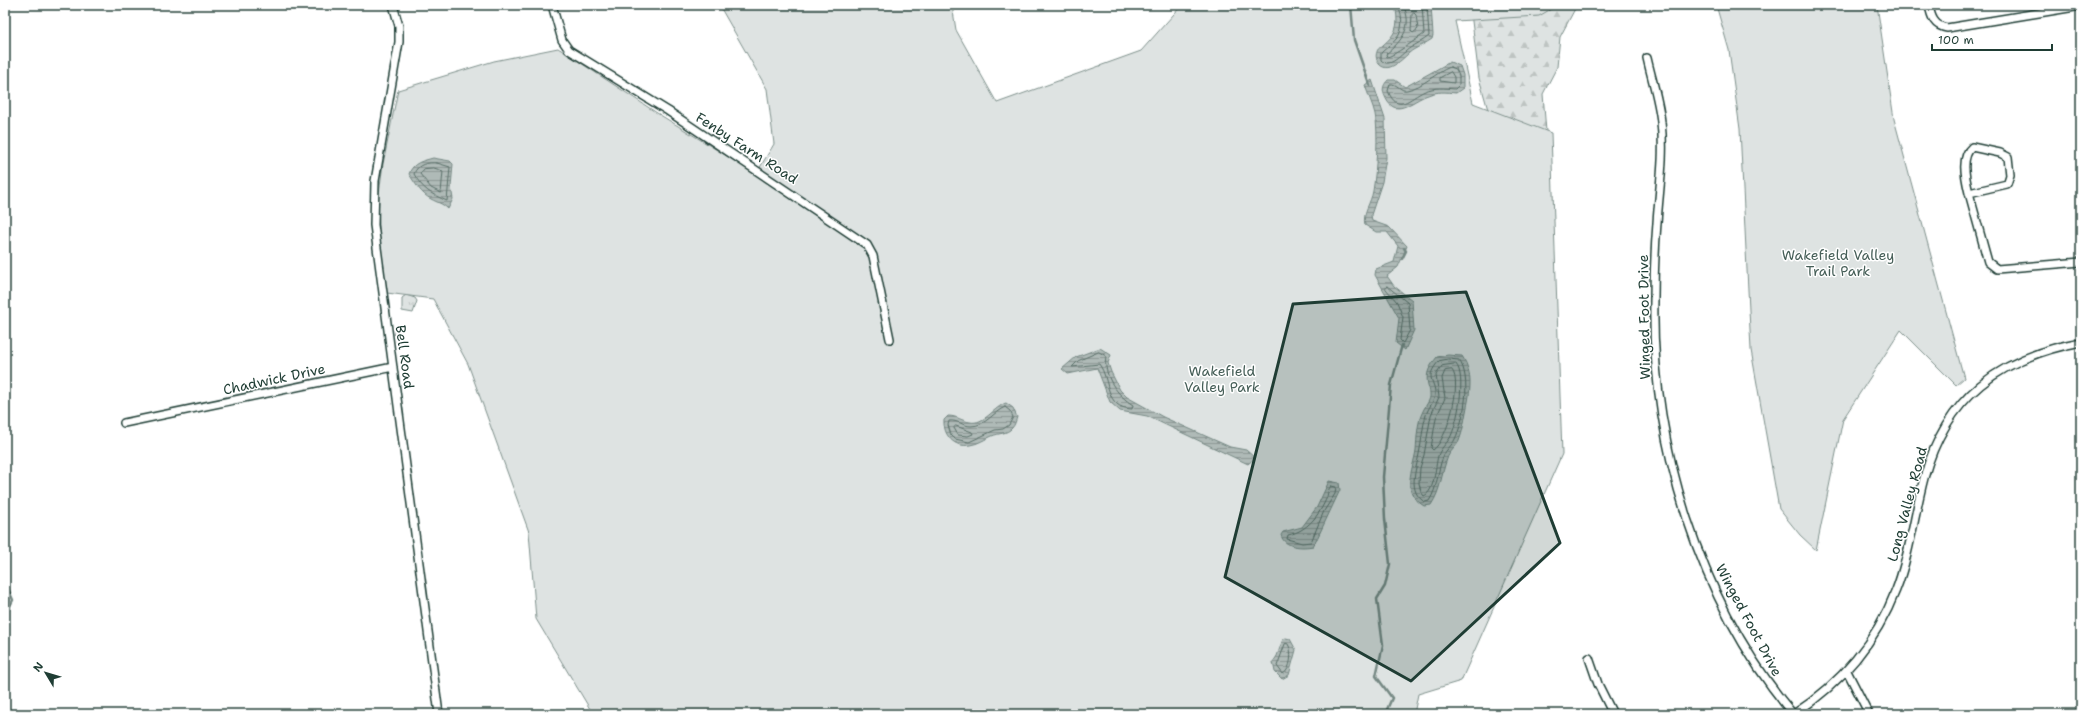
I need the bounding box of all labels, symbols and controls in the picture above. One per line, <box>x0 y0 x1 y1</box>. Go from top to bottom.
scale bar <box>1932 26 2052 52</box>
text: 100 m <box>1938 32 1974 48</box>
street label: Fenby Farm Road <box>692 108 802 188</box>
park label: Wakefield Valley Trail Park <box>1782 246 1894 280</box>
street label: Winged Foot Drive <box>1634 254 1654 380</box>
street label: Bell Road <box>392 324 418 390</box>
street label: Chadwick Drive <box>221 359 327 399</box>
park label: Wakefield Valley Park <box>1184 362 1260 396</box>
street label: Long Valley Road <box>1883 444 1931 564</box>
street label: Winged Foot Drive <box>1712 561 1786 679</box>
north arrow <box>26 653 66 693</box>
text: N <box>30 659 47 675</box>

